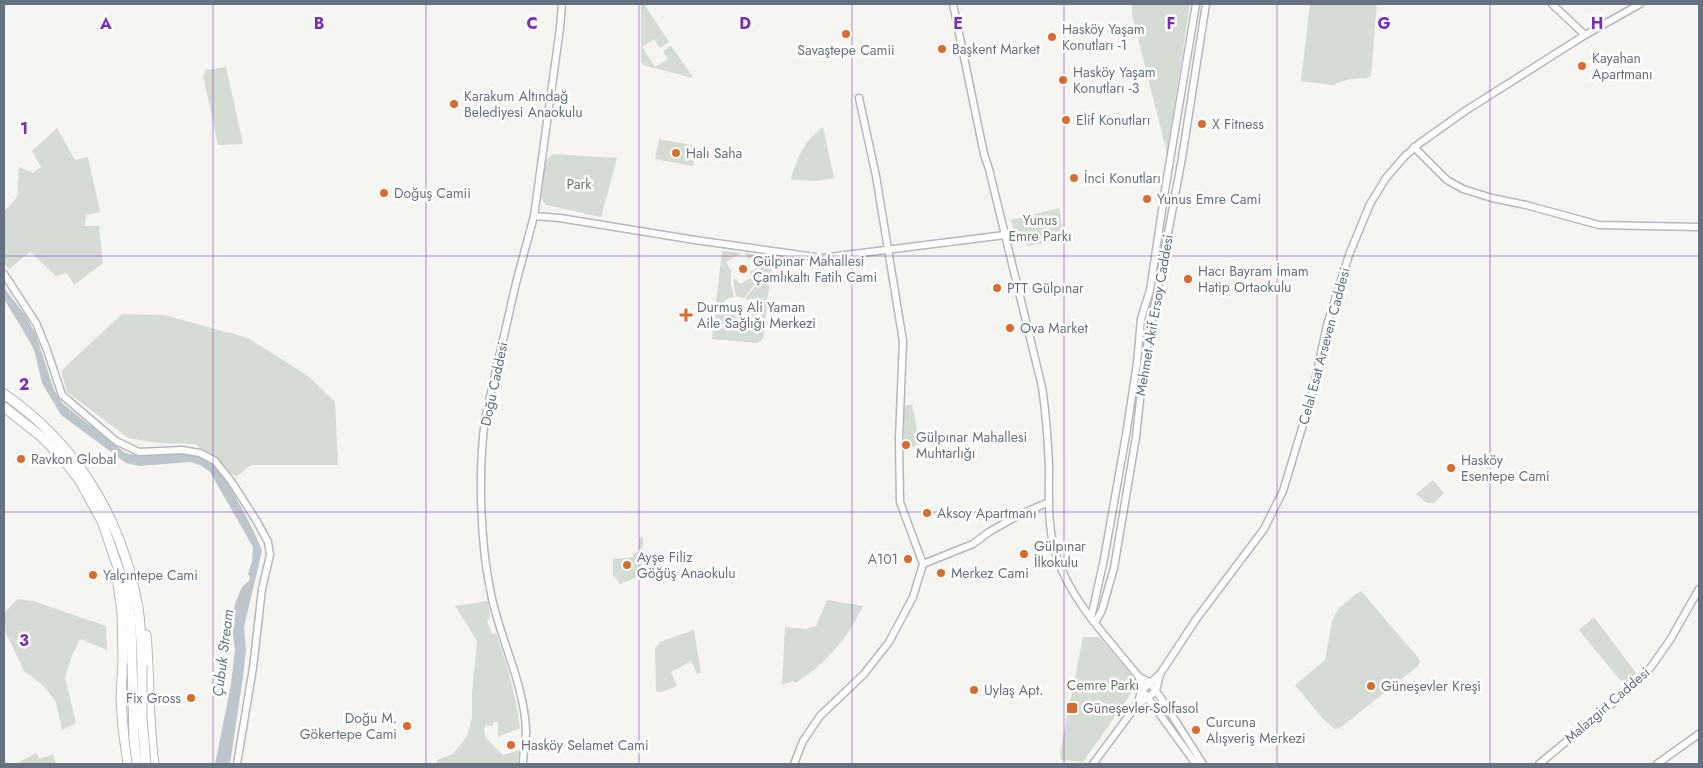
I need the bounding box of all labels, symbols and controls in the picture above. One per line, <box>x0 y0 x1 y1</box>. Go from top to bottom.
text: A <box>99 12 112 35</box>
text: B <box>314 12 324 35</box>
text: C <box>526 12 538 35</box>
text: D <box>739 12 751 35</box>
text: E <box>953 12 963 35</box>
text: F <box>1167 12 1175 35</box>
text: G <box>1377 12 1391 35</box>
text: H <box>1591 12 1603 35</box>
place label: Hasköy Yaşam Konutları -1 <box>1062 19 1145 55</box>
marker: Savaştepe Camii <box>840 28 852 40</box>
marker: Hasköy Yaşam Konutları -1 <box>1046 31 1058 43</box>
place label: Başkent Market <box>952 39 1040 59</box>
place label: Savaştepe Camii <box>797 40 895 60</box>
marker: Başkent Market <box>936 43 948 55</box>
place label: Kayahan Apartmanı <box>1592 48 1653 84</box>
marker: Kayahan Apartmanı <box>1576 60 1588 72</box>
place label: Hasköy Yaşam Konutları -3 <box>1073 62 1156 98</box>
marker: Hasköy Yaşam Konutları -3 <box>1057 74 1069 86</box>
place label: Karakum Altındağ Belediyesi Anaokulu <box>464 86 583 122</box>
marker: Karakum Altındağ Belediyesi Anaokulu <box>448 98 460 110</box>
place label: Elif Konutları <box>1076 110 1150 130</box>
marker: Elif Konutları <box>1060 114 1072 126</box>
place label: X Fitness <box>1212 114 1264 134</box>
text: 1 <box>20 117 28 140</box>
marker: X Fitness <box>1196 118 1208 130</box>
place label: Halı Saha <box>686 143 742 163</box>
marker: Halı Saha <box>670 147 682 159</box>
place label: İnci Konutları <box>1084 168 1161 188</box>
marker: İnci Konutları <box>1068 172 1080 184</box>
park label: Park <box>567 174 592 194</box>
place label: Doğuş Camii <box>394 183 471 203</box>
marker: Doğuş Camii <box>378 187 390 199</box>
place label: Yunus Emre Cami <box>1157 189 1261 209</box>
marker: Yunus Emre Cami <box>1141 193 1153 205</box>
park label: Yunus Emre Parkı <box>1008 210 1072 246</box>
street label: Mehmet Akif Ersoy Caddesi <box>1130 233 1178 397</box>
place label: Gülpınar Mahallesi Çamlıkaltı Fatih Cami <box>753 251 877 287</box>
place label: Hacı Bayram İmam Hatip Ortaokulu <box>1198 261 1309 297</box>
marker: Gülpınar Mahallesi Çamlıkaltı Fatih Cami <box>737 263 749 275</box>
street label: Celal Esat Arseven Caddesi <box>1293 265 1355 427</box>
marker: Hacı Bayram İmam Hatip Ortaokulu <box>1182 273 1194 285</box>
place label: PTT Gülpınar <box>1007 278 1084 298</box>
marker: PTT Gülpınar <box>991 282 1003 294</box>
place label: Durmuş Ali Yaman Aile Sağlığı Merkezi <box>697 297 816 333</box>
marker: Durmuş Ali Yaman Aile Sağlığı Merkezi <box>679 308 693 322</box>
place label: Ova Market <box>1020 318 1088 338</box>
marker: Ova Market <box>1004 322 1016 334</box>
street label: Doğu Caddesi <box>475 340 513 428</box>
text: 2 <box>19 373 29 396</box>
place label: Gülpınar Mahallesi Muhtarlığı <box>916 427 1027 463</box>
marker: Gülpınar Mahallesi Muhtarlığı <box>900 439 912 451</box>
place label: Ravkon Global <box>31 449 116 469</box>
place label: Hasköy Esentepe Cami <box>1461 450 1550 486</box>
marker: Ravkon Global <box>15 453 27 465</box>
marker: Hasköy Esentepe Cami <box>1445 462 1457 474</box>
place label: Aksoy Apartmanı <box>937 503 1037 523</box>
marker: Aksoy Apartmanı <box>921 507 933 519</box>
place label: Gülpınar İlkokulu <box>1034 536 1086 572</box>
place label: Ayşe Filiz Göğüş Anaokulu <box>637 547 736 583</box>
marker: Gülpınar İlkokulu <box>1018 548 1030 560</box>
place label: A101 <box>868 549 898 569</box>
marker: A101 <box>902 553 914 565</box>
marker: Ayşe Filiz Göğüş Anaokulu <box>621 559 633 571</box>
place label: Merkez Cami <box>951 563 1029 583</box>
place label: Yalçıntepe Cami <box>103 565 198 585</box>
marker: Merkez Cami <box>935 567 947 579</box>
marker: Yalçıntepe Cami <box>87 569 99 581</box>
water label: Çubuk Stream <box>207 608 239 698</box>
text: 3 <box>19 629 29 652</box>
street label: Malazgirt Caddesi <box>1560 662 1654 748</box>
park label: Cemre Parkı <box>1067 675 1139 695</box>
place label: Güneşevler Kreşi <box>1381 676 1481 696</box>
place label: Uylaş Apt. <box>984 680 1044 700</box>
marker: Güneşevler Kreşi <box>1365 680 1377 692</box>
marker: Uylaş Apt. <box>968 684 980 696</box>
place label: Fix Gross <box>126 688 181 708</box>
marker: Fix Gross <box>185 692 197 704</box>
place label: Güneşevler-Solfasol <box>1083 698 1199 718</box>
marker: Güneşevler-Solfasol <box>1065 701 1079 715</box>
place label: Doğu M. Gökertepe Cami <box>300 708 397 744</box>
place label: Curcuna Alışveriş Merkezi <box>1206 712 1306 748</box>
marker: Doğu M. Gökertepe Cami <box>401 720 413 732</box>
marker: Curcuna Alışveriş Merkezi <box>1190 724 1202 736</box>
place label: Hasköy Selamet Cami <box>521 735 649 755</box>
marker: Hasköy Selamet Cami <box>505 739 517 751</box>

